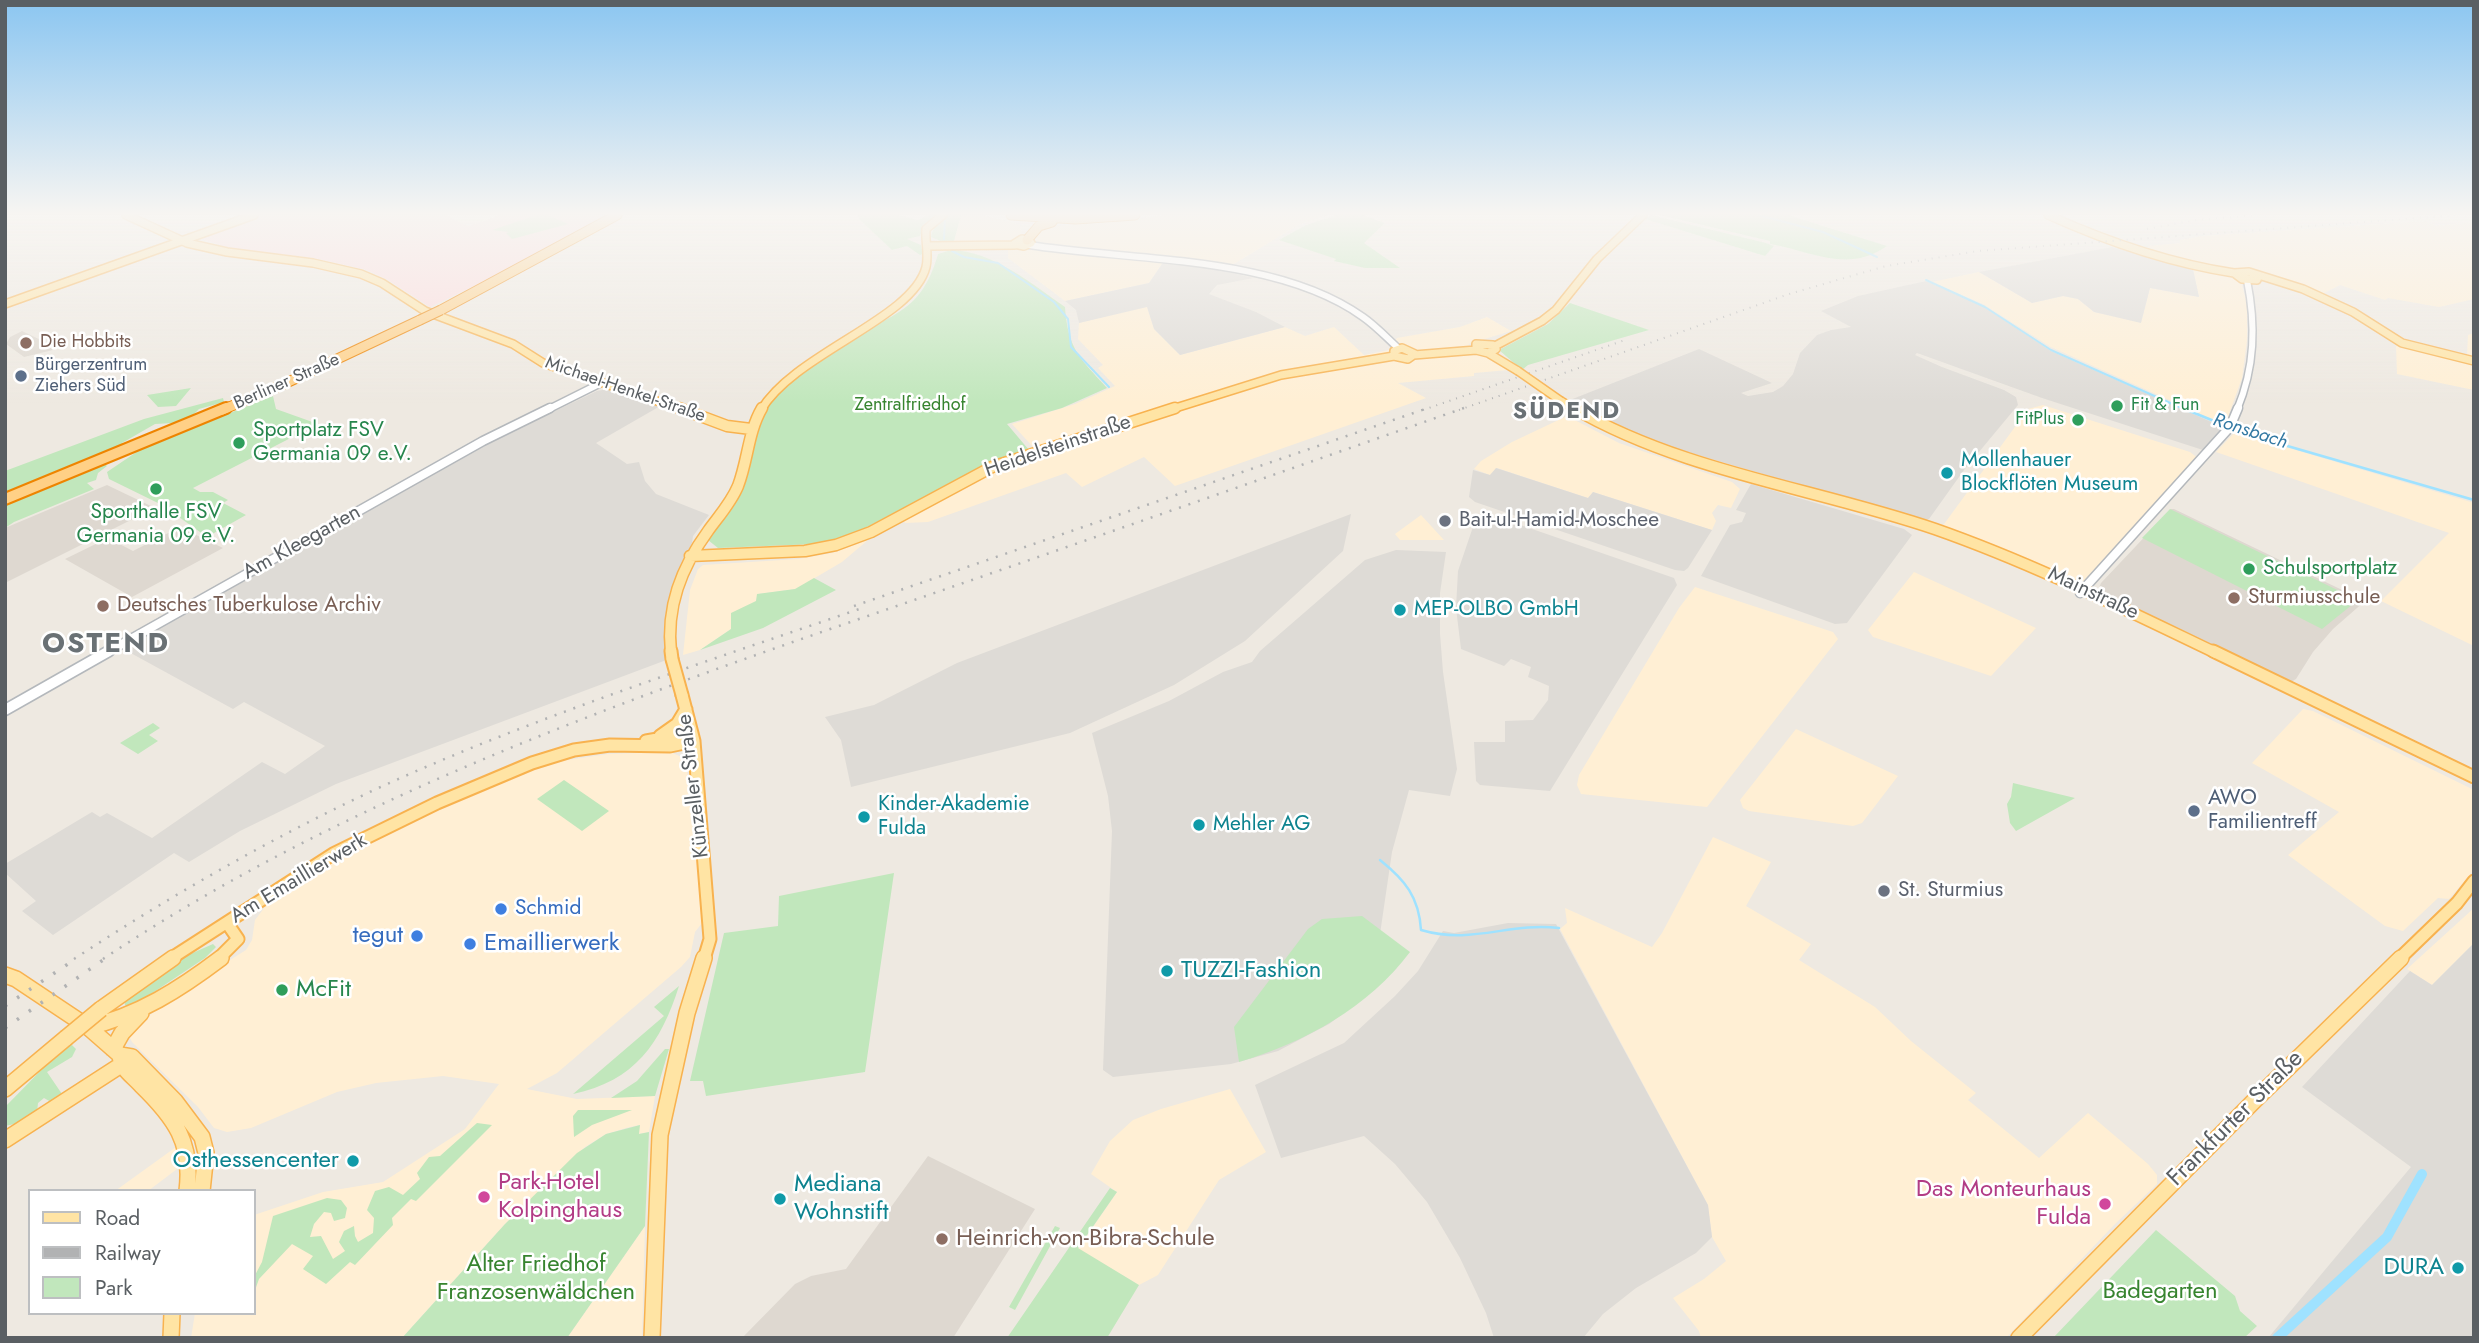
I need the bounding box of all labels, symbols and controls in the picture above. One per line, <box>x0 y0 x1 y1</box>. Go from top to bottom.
place label: Die Hobbits <box>40 332 131 354</box>
marker: Die Hobbits <box>18 335 34 351</box>
street label: Berliner Straße <box>231 349 343 415</box>
street label: Michael-Henkel-Straße <box>542 352 708 428</box>
place label: Bürgerzentrum Ziehers Süd <box>35 355 147 398</box>
marker: Bürgerzentrum Ziehers Süd <box>13 368 29 384</box>
park label: Zentralfriedhof <box>854 395 966 417</box>
place label: Fit & Fun <box>2131 395 2199 417</box>
district label: SÜDEND <box>1514 398 1620 426</box>
marker: Fit & Fun <box>2109 398 2125 414</box>
place label: FitPlus <box>2015 409 2064 431</box>
water label: Ronsbach <box>2210 409 2290 455</box>
street label: Heidelsteinstraße <box>981 410 1135 484</box>
marker: FitPlus <box>2070 412 2086 428</box>
place label: Sportplatz FSV Germania 09 e.V. <box>253 418 412 468</box>
marker: Sportplatz FSV Germania 09 e.V. <box>231 435 247 451</box>
place label: Mollenhauer Blockflöten Museum <box>1961 448 2138 498</box>
marker: Mollenhauer Blockflöten Museum <box>1939 465 1955 481</box>
marker: Sporthalle FSV Germania 09 e.V. <box>148 481 164 497</box>
place label: Sporthalle FSV Germania 09 e.V. <box>77 500 235 550</box>
street label: Am Kleegarten <box>239 500 365 586</box>
place label: Bait-ul-Hamid-Moschee <box>1459 508 1659 534</box>
marker: Bait-ul-Hamid-Moschee <box>1437 513 1453 529</box>
place label: Schulsportplatz <box>2263 556 2397 582</box>
marker: Schulsportplatz <box>2241 561 2257 577</box>
street label: Mainstraße <box>2044 562 2142 626</box>
place label: Sturmiusschule <box>2248 585 2380 611</box>
marker: Sturmiusschule <box>2226 590 2242 606</box>
place label: Deutsches Tuberkulose Archiv <box>117 593 381 619</box>
place label: MEP-OLBO GmbH <box>1414 597 1579 623</box>
marker: Deutsches Tuberkulose Archiv <box>95 598 111 614</box>
marker: MEP-OLBO GmbH <box>1392 602 1408 618</box>
district label: OSTEND <box>43 628 169 662</box>
street label: Künzeller Straße <box>673 713 715 859</box>
place label: AWO Familientreff <box>2208 786 2317 836</box>
place label: Kinder-Akademie Fulda <box>878 792 1029 842</box>
marker: AWO Familientreff <box>2186 803 2202 819</box>
marker: Kinder-Akademie Fulda <box>856 809 872 825</box>
place label: Mehler AG <box>1213 812 1311 838</box>
marker: Mehler AG <box>1191 817 1207 833</box>
street label: Am Emaillierwerk <box>226 828 372 930</box>
place label: St. Sturmius <box>1898 878 2003 904</box>
marker: St. Sturmius <box>1876 883 1892 899</box>
place label: Schmid <box>515 896 581 922</box>
marker: Schmid <box>493 901 509 917</box>
place label: tegut <box>353 922 403 950</box>
marker: tegut <box>409 928 425 944</box>
place label: Emaillierwerk <box>484 930 619 958</box>
marker: Emaillierwerk <box>462 936 478 952</box>
place label: TUZZI-Fashion <box>1181 957 1321 985</box>
marker: TUZZI-Fashion <box>1159 963 1175 979</box>
place label: McFit <box>296 976 351 1004</box>
marker: McFit <box>274 982 290 998</box>
street label: Frankfurter Straße <box>2162 1045 2310 1193</box>
place label: Osthessencenter <box>173 1147 339 1175</box>
marker: Osthessencenter <box>345 1153 361 1169</box>
place label: Park-Hotel Kolpinghaus <box>498 1169 622 1225</box>
place label: Mediana Wohnstift <box>794 1171 888 1227</box>
place label: Das Monteurhaus Fulda <box>1916 1176 2091 1232</box>
legend <box>28 1189 256 1315</box>
marker: Park-Hotel Kolpinghaus <box>476 1189 492 1205</box>
marker: Mediana Wohnstift <box>772 1191 788 1207</box>
marker: Das Monteurhaus Fulda <box>2097 1196 2113 1212</box>
text: Road <box>95 1203 140 1233</box>
place label: Heinrich-von-Bibra-Schule <box>956 1225 1215 1253</box>
marker: Heinrich-von-Bibra-Schule <box>934 1231 950 1247</box>
text: Railway <box>95 1238 161 1268</box>
park label: Alter Friedhof Franzosenwäldchen <box>437 1251 635 1307</box>
place label: DURA <box>2383 1254 2444 1282</box>
marker: DURA <box>2450 1260 2466 1276</box>
text: Park <box>95 1273 132 1303</box>
park label: Badegarten <box>2102 1278 2218 1306</box>

